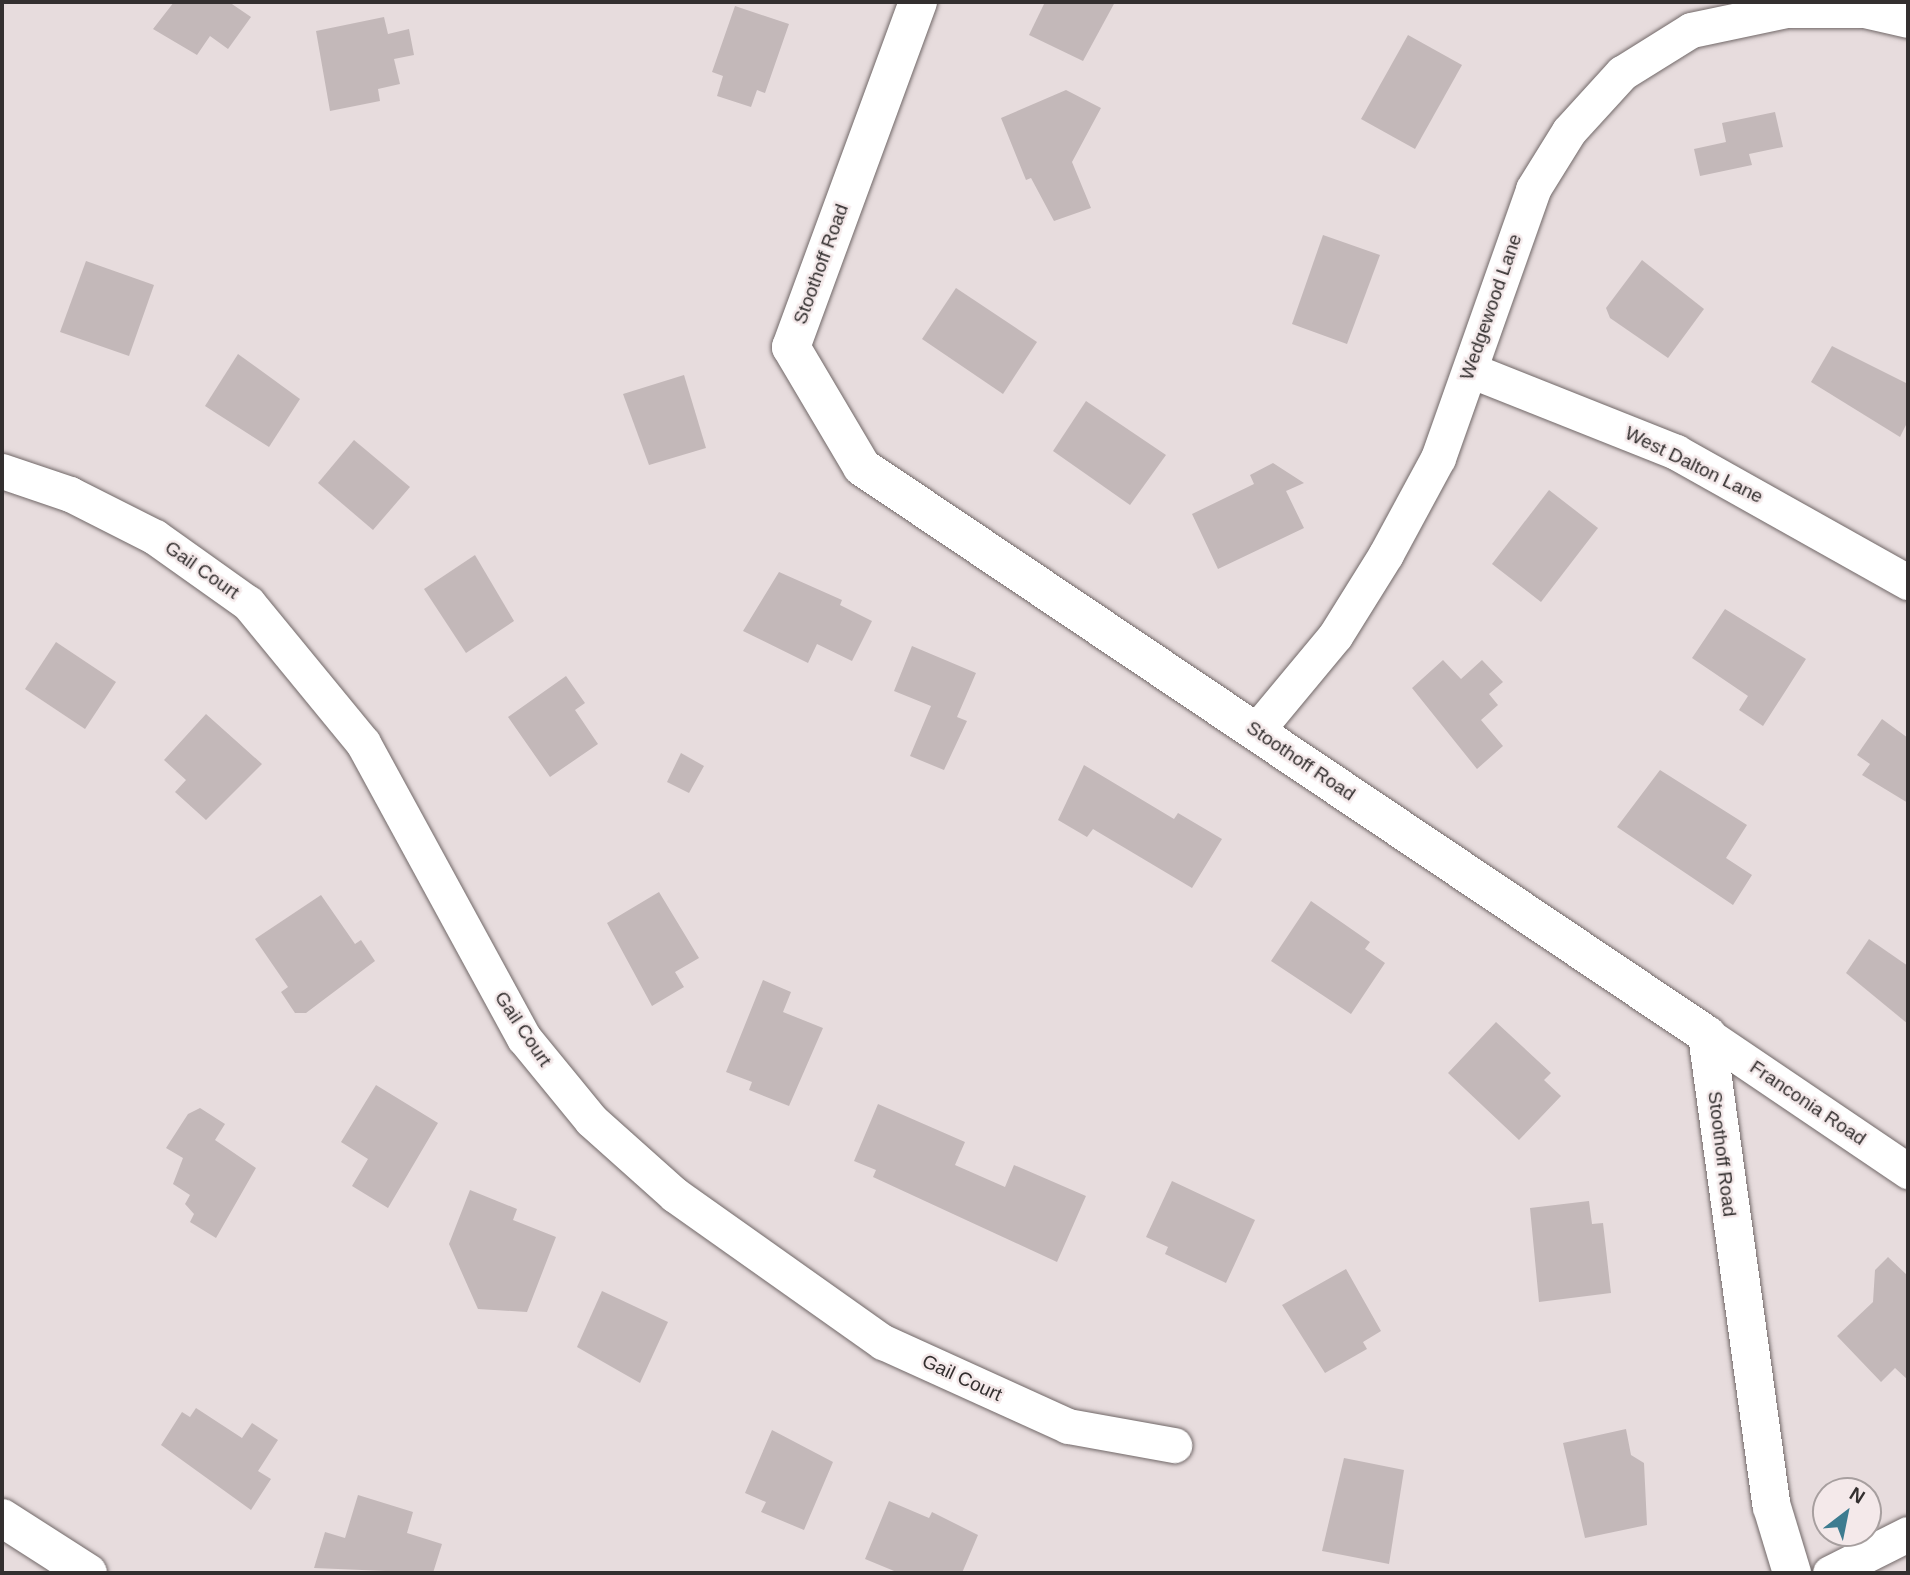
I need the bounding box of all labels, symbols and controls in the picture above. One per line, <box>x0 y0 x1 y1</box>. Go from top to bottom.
street label: Stoothoff Road <box>789 201 853 327</box>
street label: Wedgewood Lane <box>1455 231 1527 383</box>
street label: West Dalton Lane <box>1621 422 1767 508</box>
street label: Gail Court <box>160 536 244 604</box>
street label: Stoothoff Road <box>1242 716 1360 806</box>
street label: Gail Court <box>490 987 556 1071</box>
street label: Franconia Road <box>1746 1056 1870 1150</box>
street label: Stoothoff Road <box>1703 1090 1741 1218</box>
street label: Gail Court <box>918 1350 1006 1406</box>
north arrow <box>1812 1477 1882 1547</box>
text: N <box>1846 1483 1869 1508</box>

